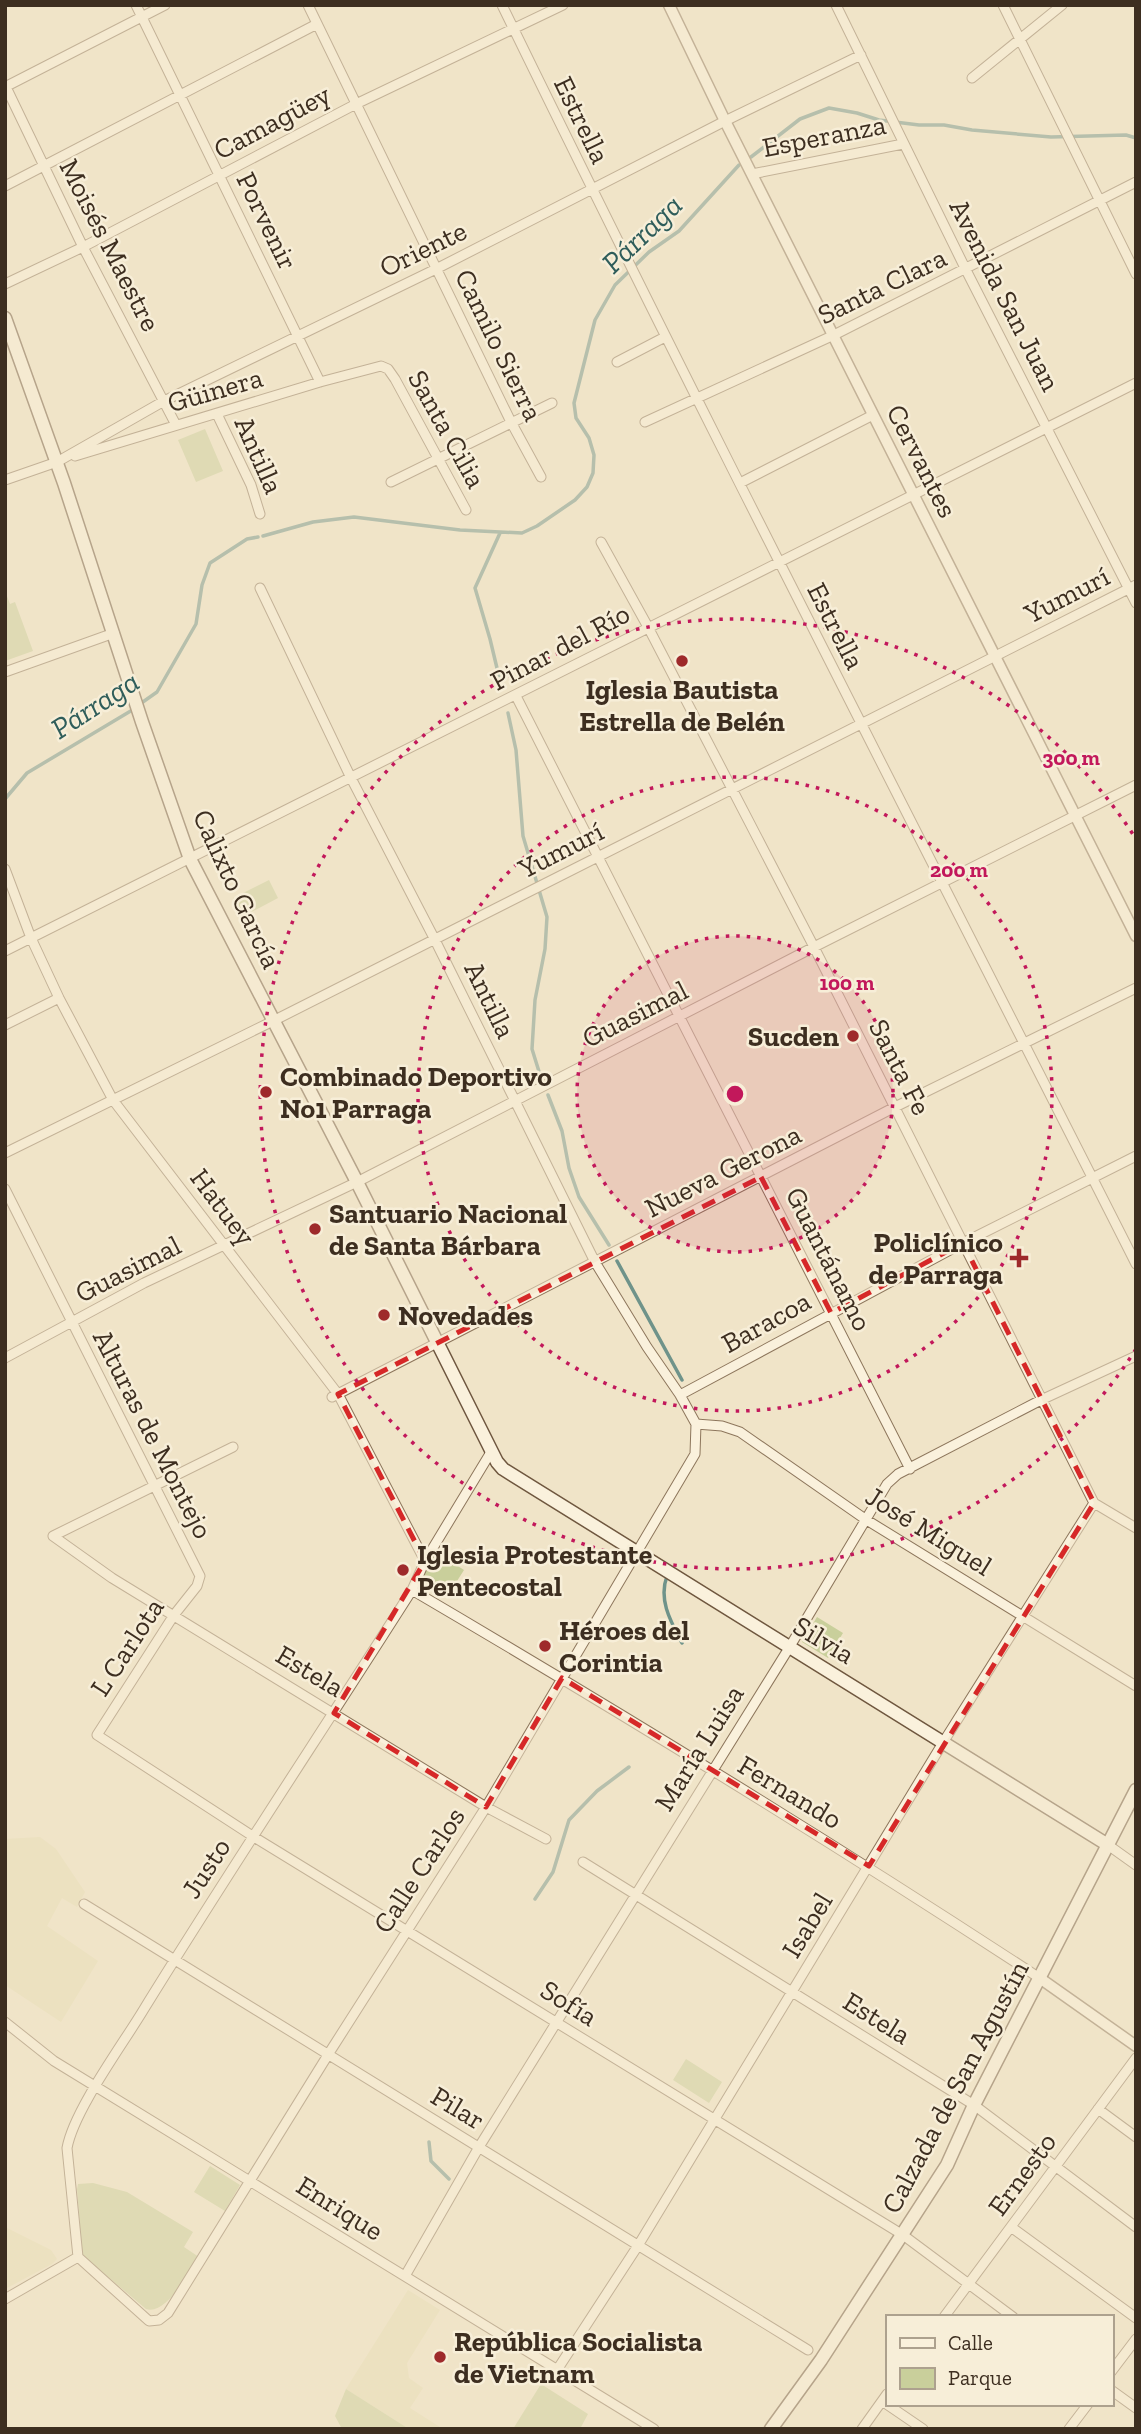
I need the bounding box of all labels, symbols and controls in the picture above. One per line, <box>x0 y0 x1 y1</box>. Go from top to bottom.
street label: Estrella <box>547 71 617 169</box>
street label: Camagüey <box>208 77 337 166</box>
street label: Esperanza <box>759 108 889 164</box>
street label: Moisés Maestre <box>52 153 168 337</box>
street label: Porvenir <box>229 167 305 275</box>
water label: Párraga <box>594 187 690 281</box>
street label: Avenida San Juan <box>942 194 1068 396</box>
street label: Oriente <box>374 214 472 284</box>
street label: Santa Clara <box>812 240 952 331</box>
street label: Camilo Sierra <box>448 264 550 427</box>
street label: Güinera <box>164 361 267 419</box>
street label: Santa Cilia <box>401 364 493 494</box>
street label: Cervantes <box>879 399 965 523</box>
street label: Antilla <box>227 411 291 499</box>
street label: Yumurí <box>1018 560 1115 631</box>
street label: Estrella <box>800 577 872 675</box>
street label: Pinar del Río <box>485 597 635 697</box>
marker: Iglesia Bautista Estrella de Belén <box>674 653 690 669</box>
water label: Párraga <box>44 663 146 747</box>
place label: Iglesia Bautista Estrella de Belén <box>579 673 785 738</box>
text: 300 m <box>1042 745 1100 770</box>
street label: Calixto García <box>186 804 288 974</box>
street label: Yumurí <box>512 815 609 886</box>
text: 200 m <box>930 857 988 882</box>
street label: Antilla <box>457 956 523 1044</box>
text: 100 m <box>820 970 875 995</box>
street label: Guasimal <box>577 973 693 1055</box>
street label: Santa Fe <box>862 1014 938 1120</box>
place label: Sucden <box>748 1020 839 1053</box>
marker: Sucden <box>845 1028 861 1044</box>
place label: Combinado Deportivo No1 Parraga <box>280 1060 552 1125</box>
centre of rings <box>723 1082 747 1106</box>
marker: Combinado Deportivo No1 Parraga <box>258 1084 274 1100</box>
street label: Nueva Gerona <box>639 1117 807 1224</box>
street label: Hatuey <box>184 1162 263 1252</box>
street label: Guantánamo <box>779 1182 879 1336</box>
place label: Santuario Nacional de Santa Bárbara <box>329 1197 567 1262</box>
marker: Santuario Nacional de Santa Bárbara <box>307 1221 323 1237</box>
place label: Policlínico de Parraga <box>869 1226 1003 1291</box>
street label: Guasimal <box>70 1228 186 1310</box>
marker: Policlínico de Parraga <box>1009 1248 1029 1268</box>
street label: Baracoa <box>716 1284 817 1360</box>
place label: Novedades <box>398 1299 533 1332</box>
marker: Novedades <box>376 1307 392 1323</box>
street label: Alturas de Montejo <box>86 1324 220 1544</box>
street label: José Miguel <box>860 1479 998 1583</box>
place label: Iglesia Protestante Pentecostal <box>417 1538 652 1603</box>
marker: Iglesia Protestante Pentecostal <box>395 1562 411 1578</box>
street label: L Carlota <box>83 1592 171 1702</box>
street label: Silvia <box>787 1609 861 1671</box>
place label: Héroes del Corintia <box>559 1614 689 1679</box>
street label: Estela <box>270 1638 350 1704</box>
marker: Héroes del Corintia <box>537 1638 553 1654</box>
street label: María Luisa <box>647 1679 751 1817</box>
street label: Fernando <box>732 1748 848 1836</box>
street label: Calle Carlos <box>366 1801 472 1939</box>
street label: Justo <box>174 1832 238 1904</box>
street label: Isabel <box>775 1886 839 1964</box>
street label: Calzada de San Agustín <box>874 1955 1036 2219</box>
street label: Sofía <box>534 1973 604 2033</box>
street label: Estela <box>837 1985 917 2052</box>
street label: Pilar <box>425 2079 491 2137</box>
street label: Ernesto <box>981 2126 1063 2222</box>
street label: Enrique <box>291 2169 389 2247</box>
legend <box>886 2315 1113 2406</box>
place label: República Socialista de Vietnam <box>454 2325 702 2390</box>
text: Calle <box>948 2330 993 2355</box>
marker: República Socialista de Vietnam <box>432 2349 448 2365</box>
text: Parque <box>948 2365 1012 2390</box>

